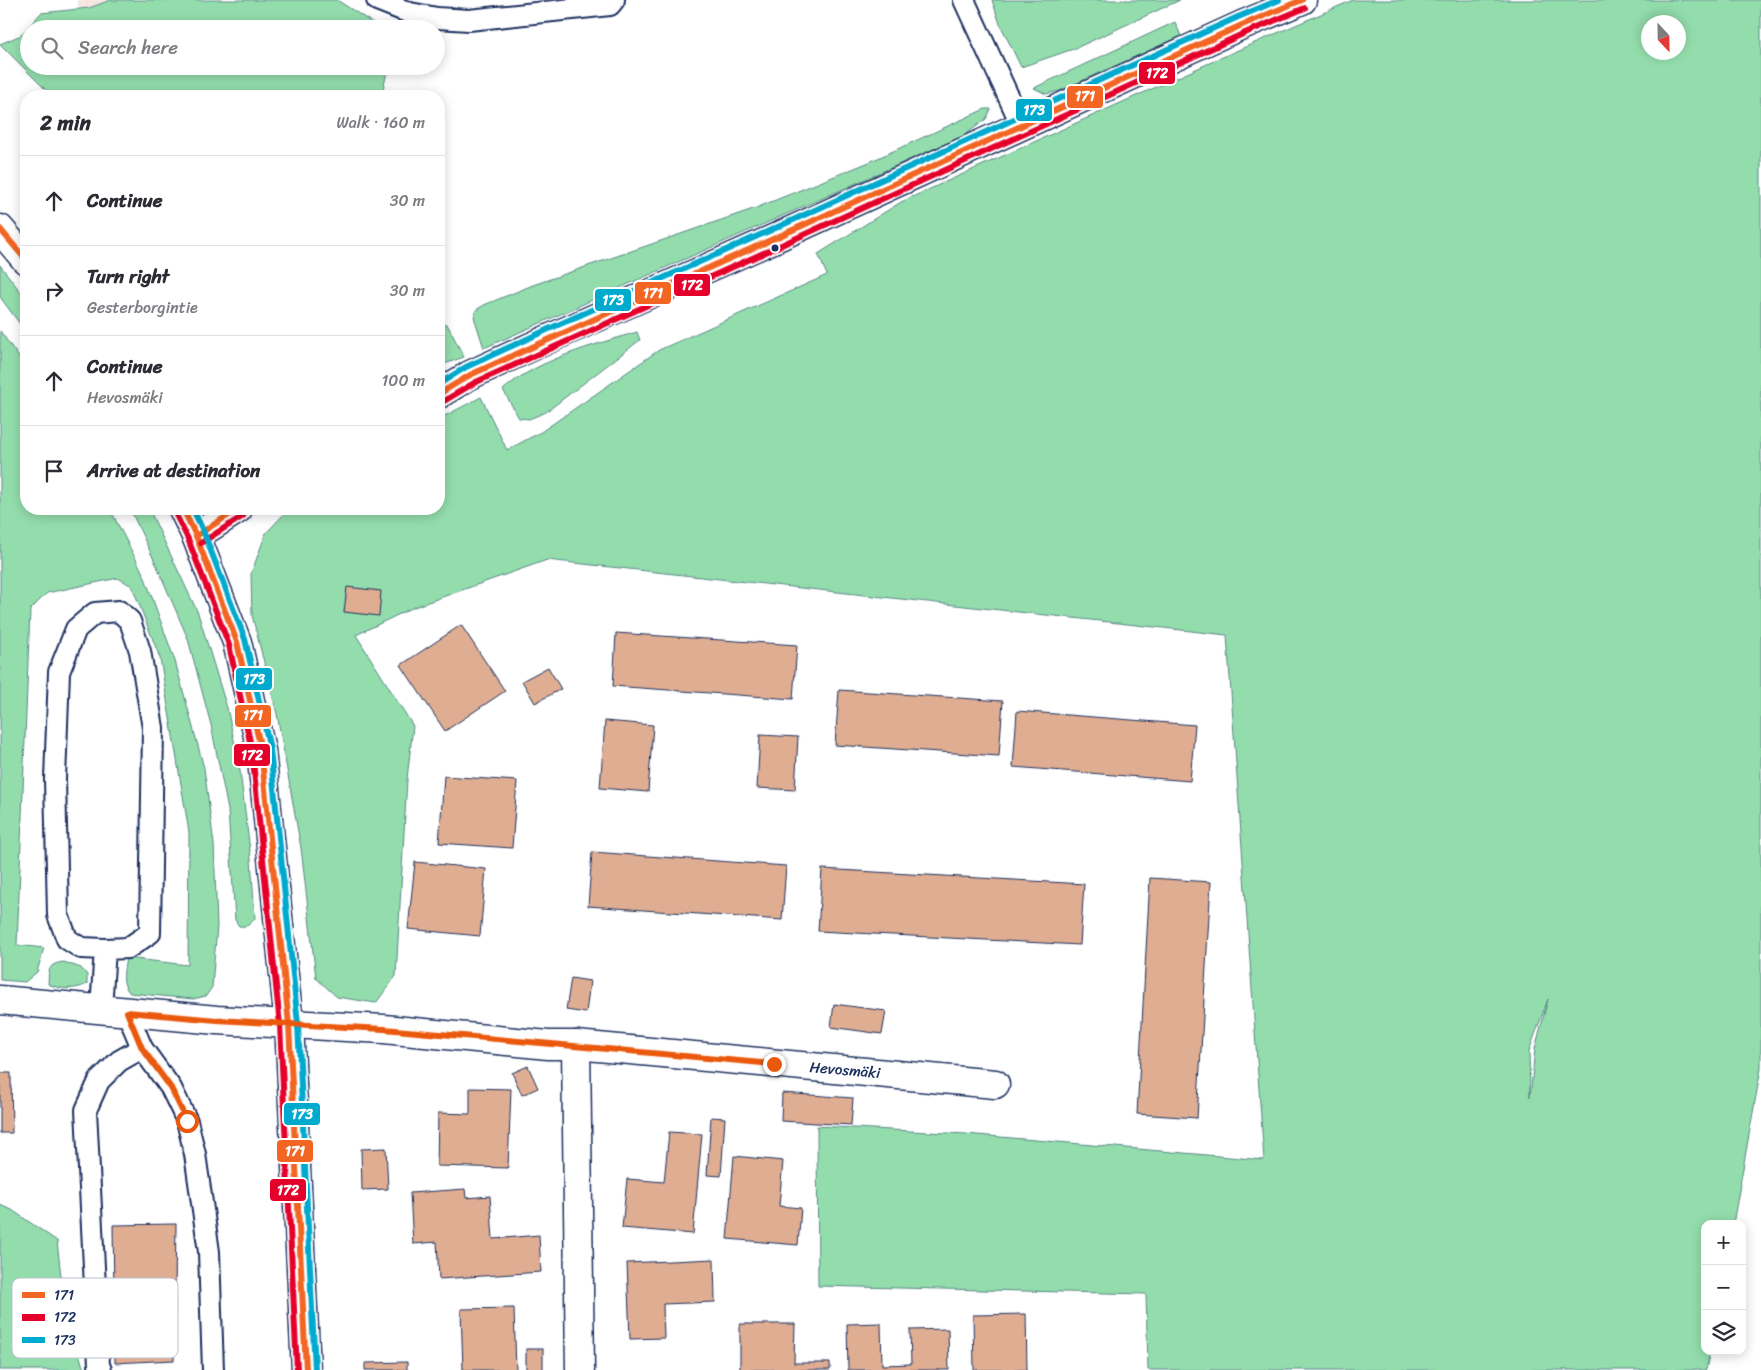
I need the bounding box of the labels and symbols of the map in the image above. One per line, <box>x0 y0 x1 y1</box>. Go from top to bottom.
north arrow <box>1641 15 1686 60</box>
line badge: 172 <box>1138 61 1176 85</box>
text: 172 <box>1146 61 1169 86</box>
text: 171 <box>1075 84 1095 109</box>
line badge: 171 <box>1066 85 1104 109</box>
line badge: 173 <box>1015 98 1053 122</box>
text: 173 <box>1023 98 1045 123</box>
unlabelled marker <box>770 243 780 253</box>
line badge: 172 <box>673 273 711 297</box>
text: 172 <box>681 273 704 298</box>
line badge: 171 <box>634 281 672 305</box>
text: 171 <box>643 281 663 306</box>
line badge: 173 <box>594 288 632 312</box>
text: 173 <box>602 288 624 313</box>
line badge: 173 <box>235 667 273 691</box>
text: 173 <box>243 667 265 692</box>
text: 171 <box>243 703 263 728</box>
line badge: 171 <box>234 704 272 728</box>
line badge: 172 <box>233 743 271 767</box>
text: 172 <box>241 743 264 768</box>
route end <box>763 1053 786 1076</box>
street label: Hevosmäki <box>809 1054 882 1086</box>
line badge: 173 <box>283 1102 321 1126</box>
text: 173 <box>291 1102 313 1127</box>
route start <box>176 1110 199 1133</box>
line badge: 171 <box>276 1139 314 1163</box>
text: 171 <box>285 1139 305 1164</box>
line badge: 172 <box>269 1178 307 1202</box>
text: 172 <box>277 1178 300 1203</box>
legend <box>12 1278 178 1358</box>
text: 171 <box>54 1283 74 1308</box>
text: 172 <box>54 1305 76 1330</box>
text: 173 <box>54 1328 76 1353</box>

